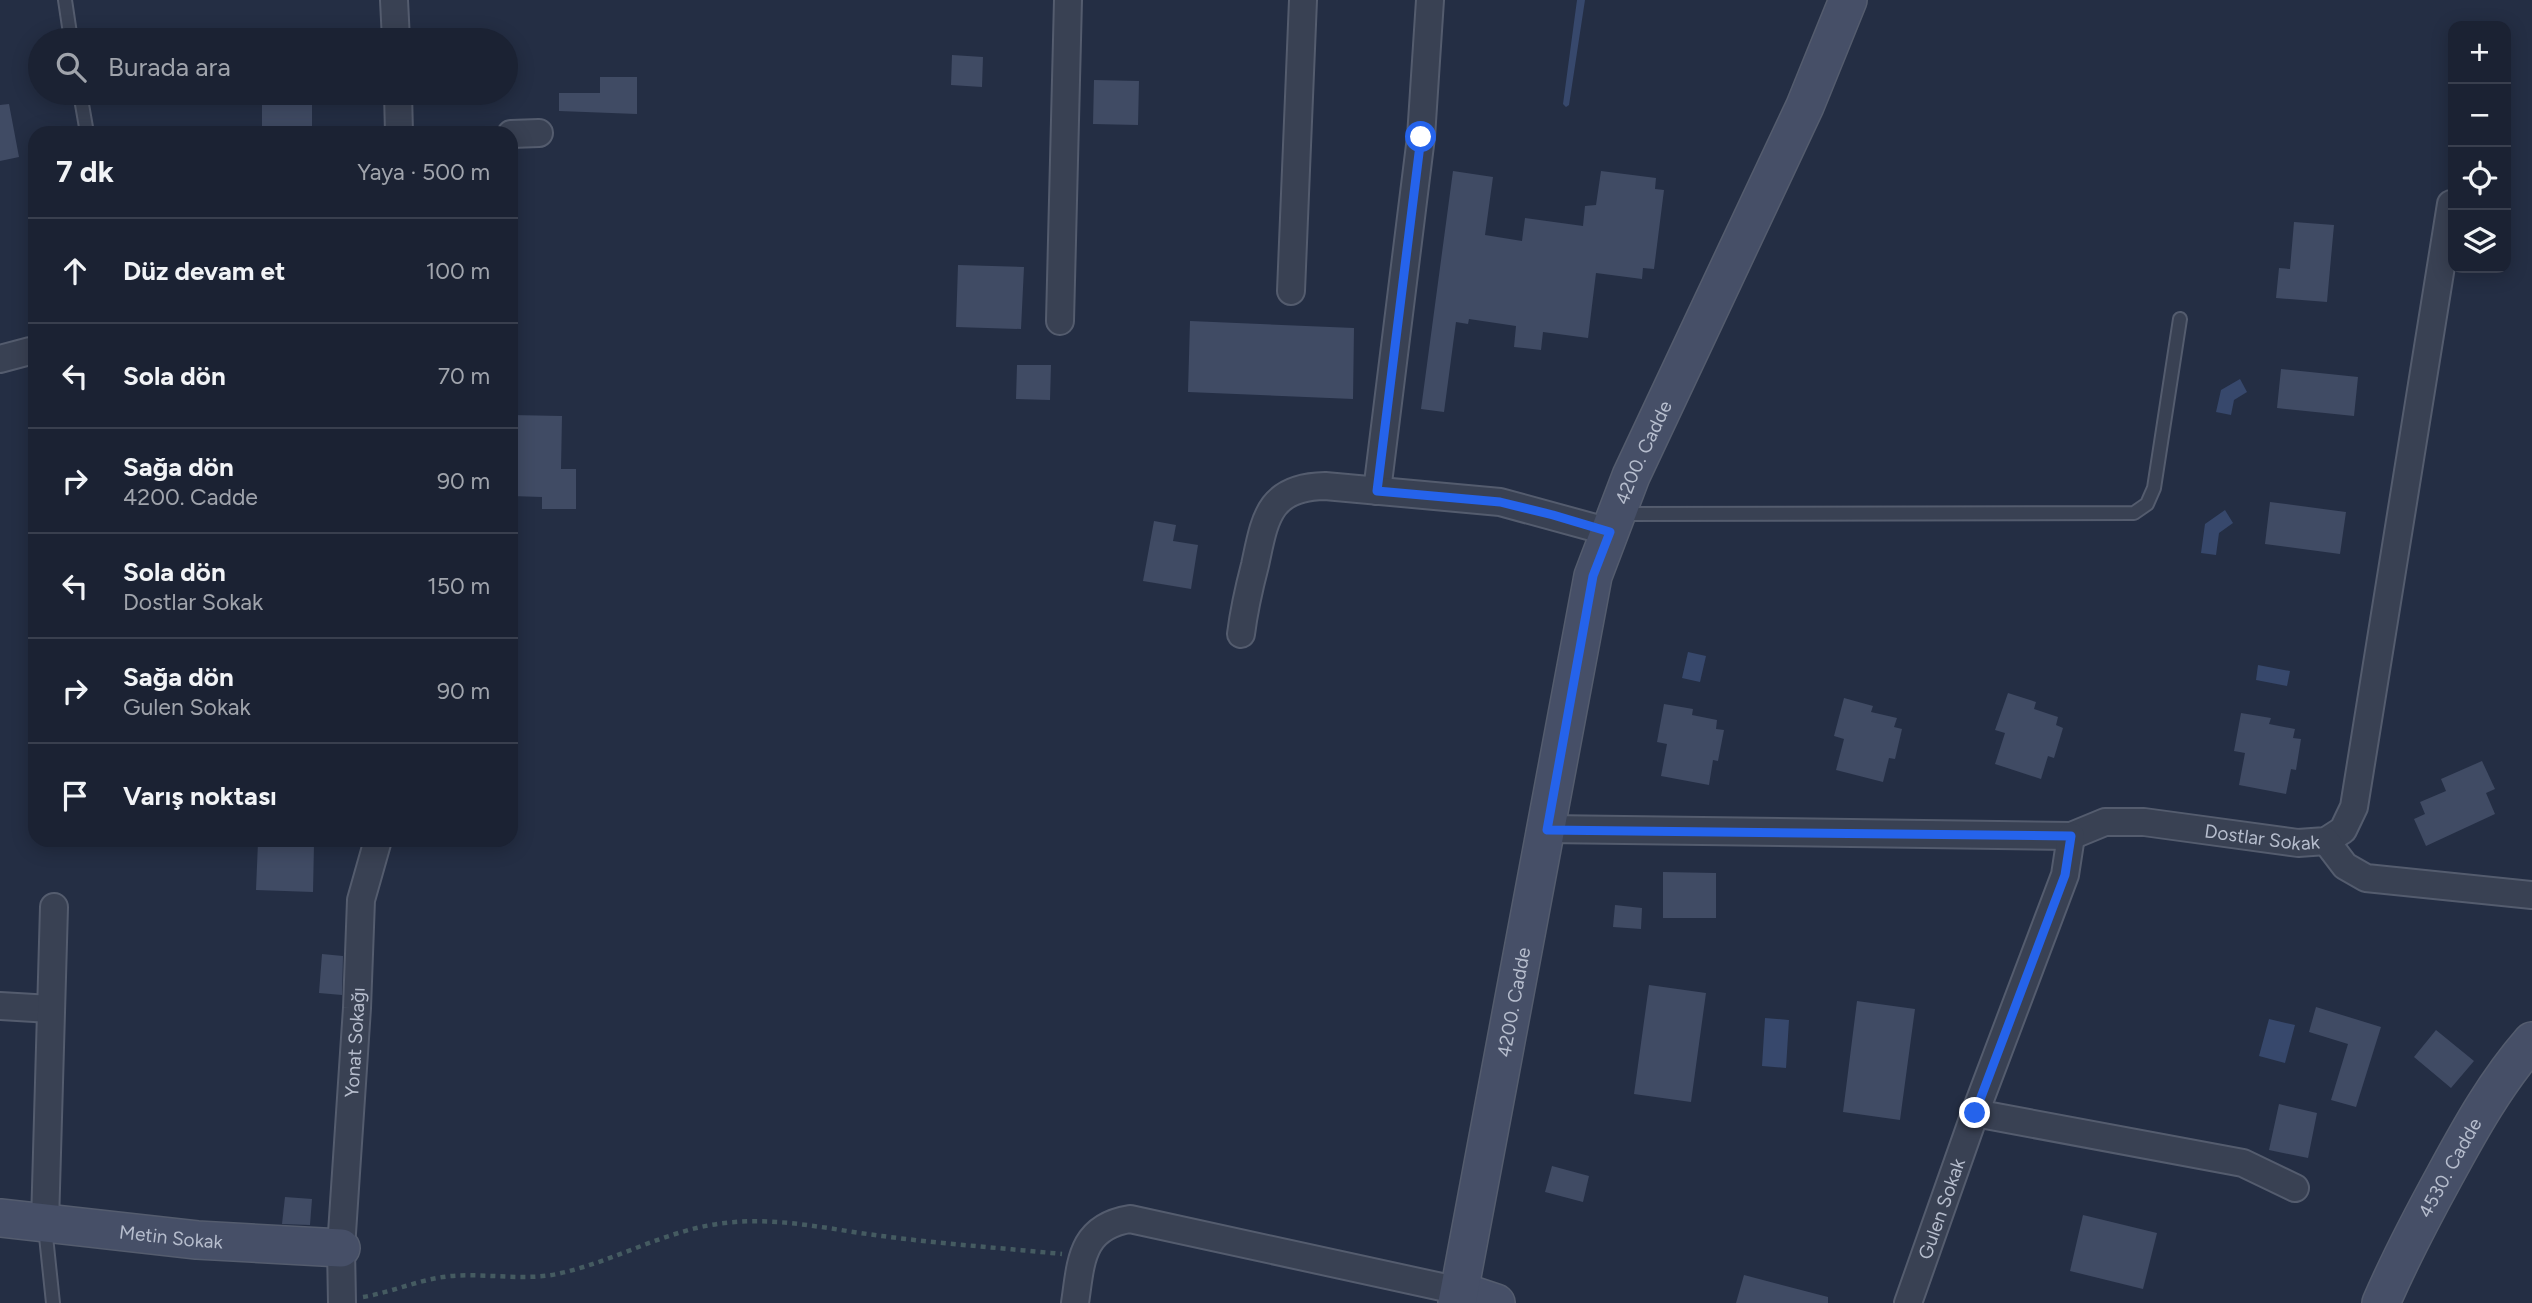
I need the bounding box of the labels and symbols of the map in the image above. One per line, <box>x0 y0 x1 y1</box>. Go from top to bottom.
route start <box>1405 121 1436 152</box>
street label: 4200. Cadde <box>1610 397 1676 508</box>
street label: Dostlar Sokak <box>2203 819 2321 855</box>
street label: 4200. Cadde <box>1492 945 1535 1059</box>
street label: Yonat Sokağı <box>340 987 369 1098</box>
route end <box>1959 1097 1990 1128</box>
street label: 4530. Cadde <box>2413 1114 2486 1221</box>
street label: Gulen Sokak <box>1913 1154 1970 1262</box>
street label: Metin Sokak <box>118 1220 224 1253</box>

